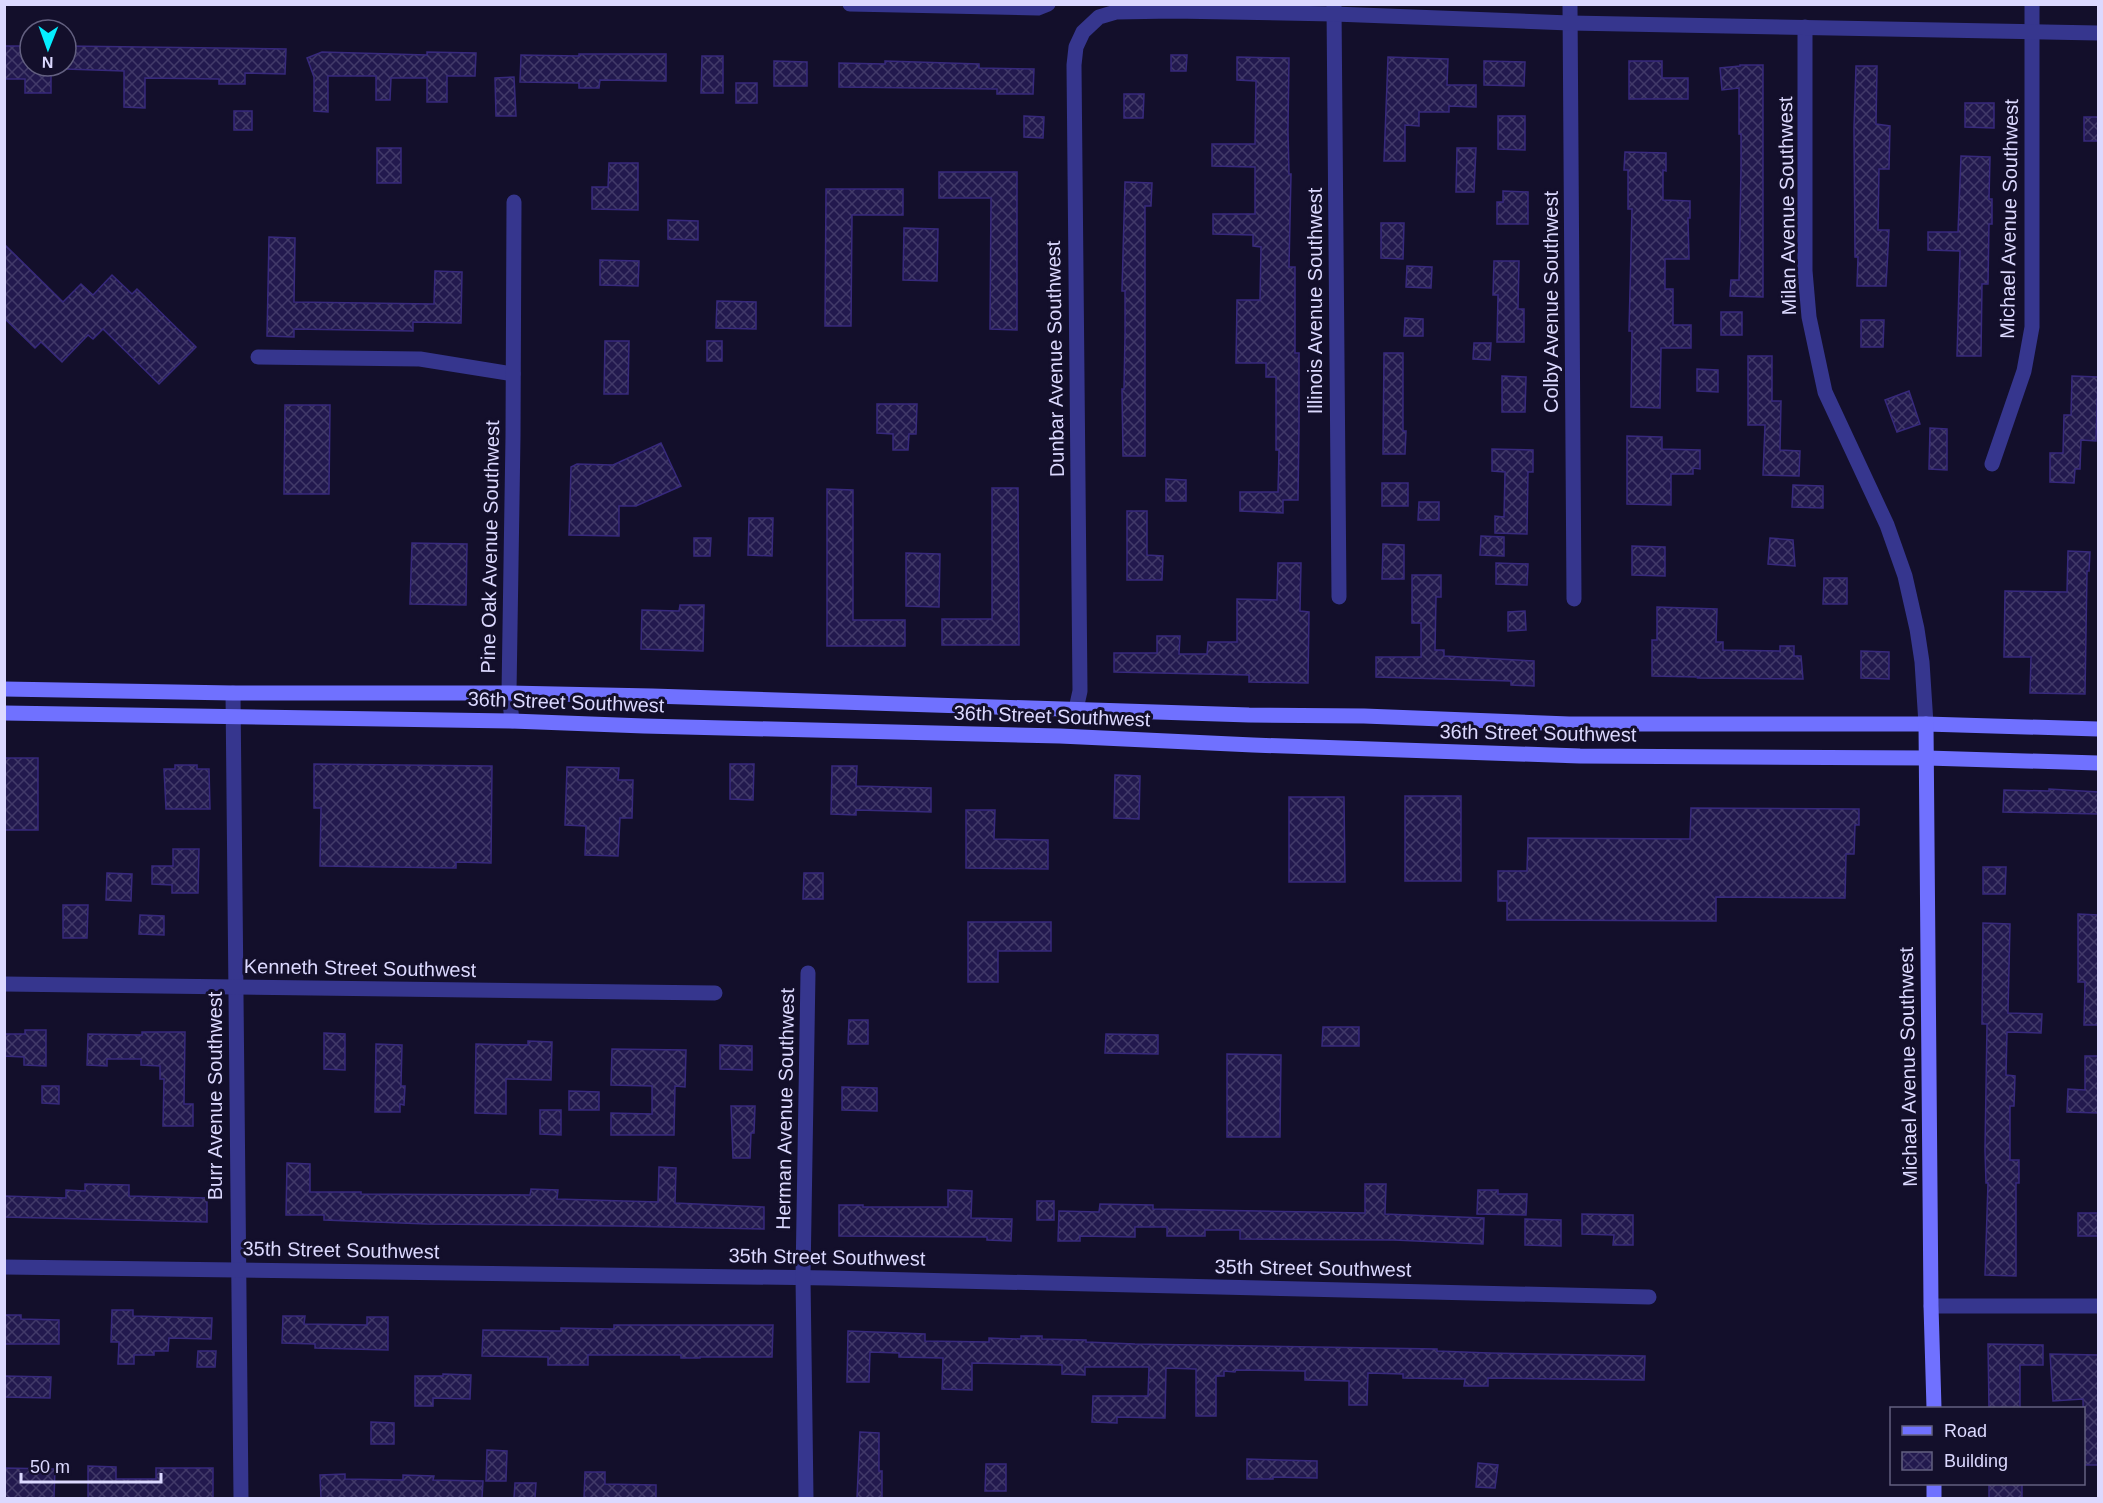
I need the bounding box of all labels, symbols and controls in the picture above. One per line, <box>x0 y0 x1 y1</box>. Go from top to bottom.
north arrow <box>18 18 78 78</box>
text: N <box>42 54 54 71</box>
street label: Milan Avenue Southwest <box>1774 96 1800 316</box>
street label: Michael Avenue Southwest <box>1996 98 2022 339</box>
street label: Illinois Avenue Southwest <box>1304 187 1326 414</box>
street label: Colby Avenue Southwest <box>1540 191 1562 413</box>
street label: Dunbar Avenue Southwest <box>1042 240 1068 477</box>
street label: Pine Oak Avenue Southwest <box>477 420 503 674</box>
street label: 36th Street Southwest <box>467 688 665 716</box>
street label: 36th Street Southwest <box>953 702 1151 730</box>
street label: 36th Street Southwest <box>1439 720 1637 746</box>
street label: Michael Avenue Southwest <box>1895 946 1921 1187</box>
street label: Kenneth Street Southwest <box>244 955 477 981</box>
street label: Herman Avenue Southwest <box>772 987 798 1230</box>
street label: Burr Avenue Southwest <box>204 991 226 1200</box>
street label: 35th Street Southwest <box>242 1237 440 1263</box>
street label: 35th Street Southwest <box>728 1244 926 1270</box>
street label: 35th Street Southwest <box>1214 1255 1412 1281</box>
legend <box>1890 1407 2085 1485</box>
text: Road <box>1944 1421 1987 1441</box>
scale bar <box>21 1446 160 1484</box>
text: Building <box>1944 1451 2008 1471</box>
text: 50 m <box>30 1457 70 1477</box>

